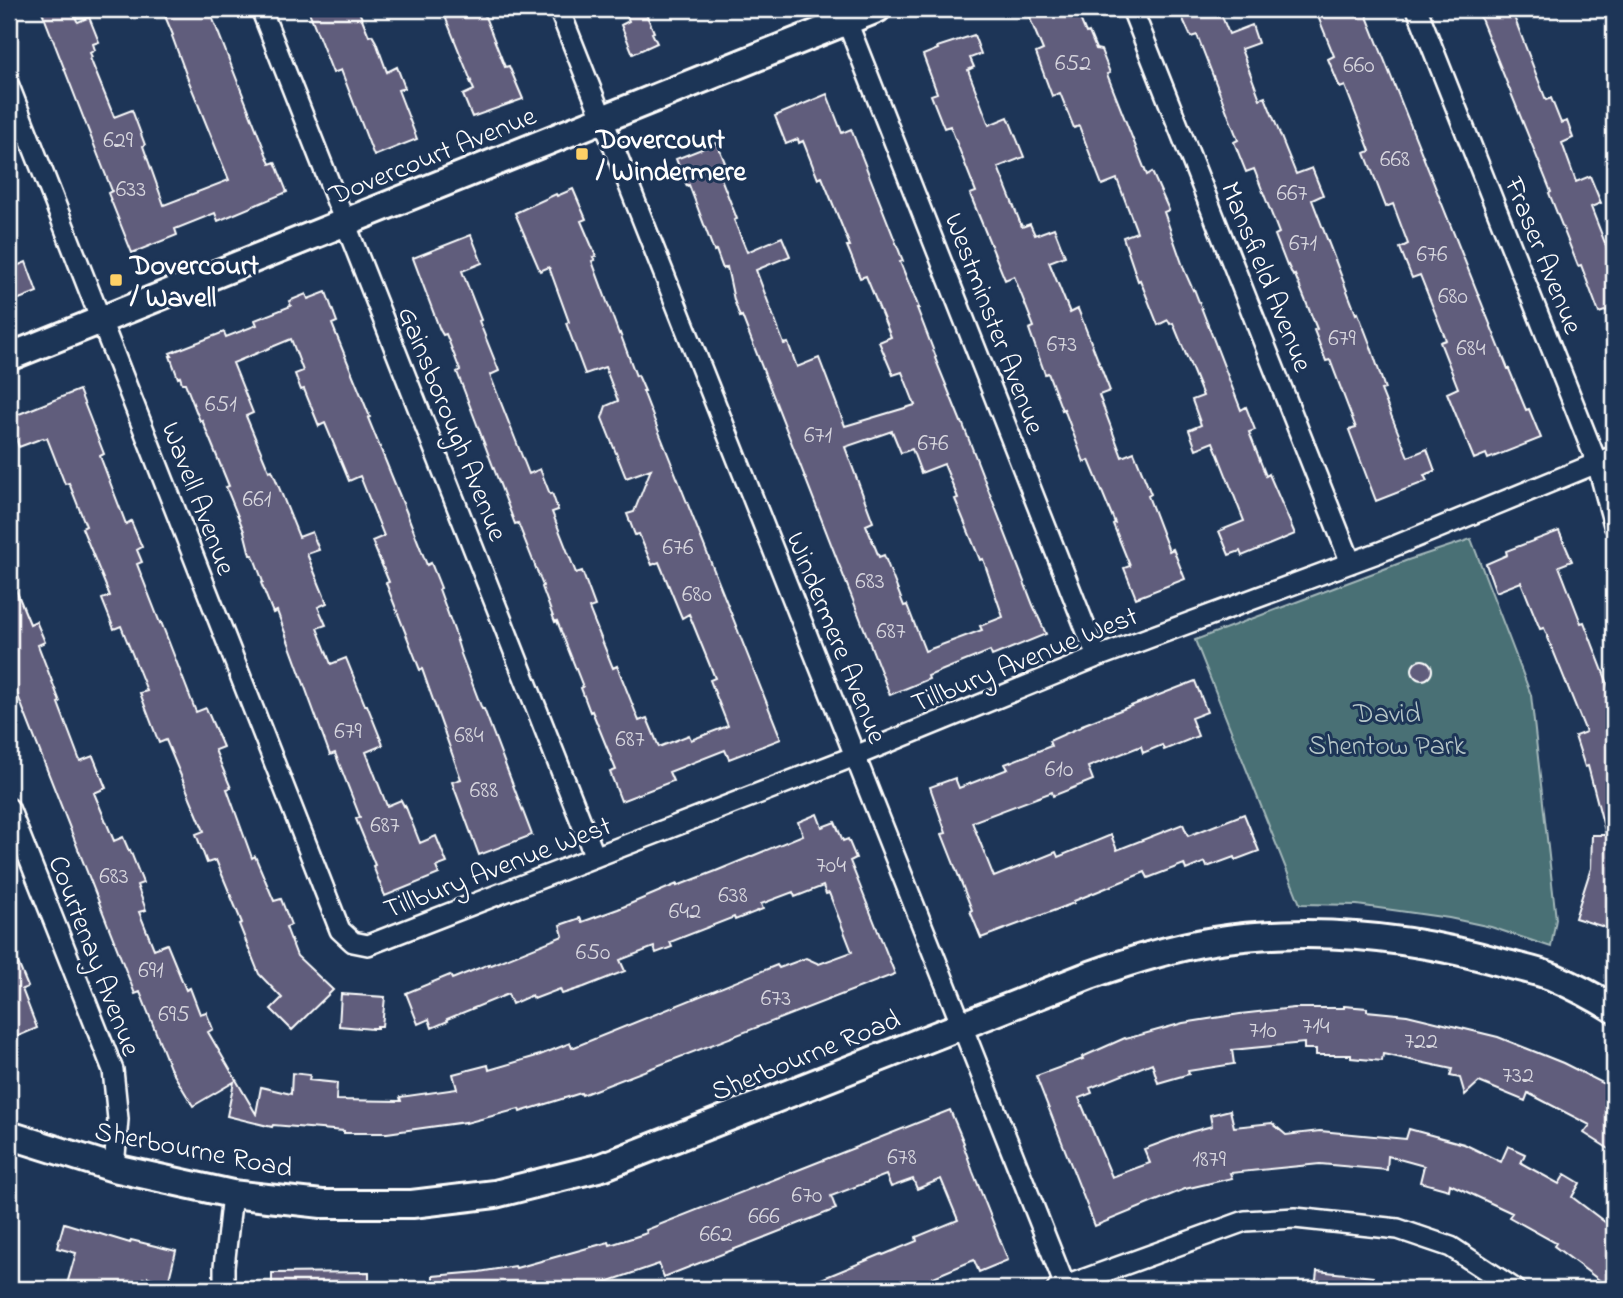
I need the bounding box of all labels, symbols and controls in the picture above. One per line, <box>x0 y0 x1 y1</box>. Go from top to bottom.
house number: 652 <box>1055 47 1091 82</box>
house number: 660 <box>1343 49 1375 84</box>
street label: Dovercourt Avenue <box>323 97 543 218</box>
place label: Dovercourt / Windermere <box>594 121 748 194</box>
house number: 629 <box>103 124 134 159</box>
house number: 668 <box>1380 143 1410 178</box>
marker: Dovercourt / Windermere <box>574 146 590 162</box>
street label: Fraser Avenue <box>1491 171 1592 341</box>
house number: 633 <box>116 173 146 208</box>
street label: Mansfield Avenue <box>1208 176 1322 379</box>
house number: 667 <box>1276 177 1308 212</box>
street label: Westminster Avenue <box>932 208 1054 441</box>
house number: 671 <box>1289 227 1317 262</box>
house number: 676 <box>1416 238 1448 273</box>
place label: Dovercourt / Wavell <box>128 247 260 320</box>
marker: Dovercourt / Wavell <box>108 272 124 288</box>
house number: 680 <box>1438 280 1468 315</box>
street label: Gainsborough Avenue <box>385 301 517 548</box>
house number: 679 <box>1328 322 1357 357</box>
house number: 673 <box>1047 328 1077 363</box>
house number: 684 <box>1456 332 1486 367</box>
house number: 651 <box>205 388 237 423</box>
street label: Wavell Avenue <box>149 417 245 582</box>
house number: 671 <box>804 419 832 454</box>
house number: 676 <box>917 427 949 462</box>
house number: 661 <box>243 483 272 518</box>
street label: Windermere Avenue <box>774 526 896 751</box>
house number: 676 <box>662 531 694 566</box>
house number: 683 <box>855 565 885 600</box>
house number: 680 <box>682 578 712 613</box>
street label: Tillbury Avenue West <box>906 597 1145 725</box>
house number: 687 <box>876 615 906 650</box>
park label: David Shentow Park <box>1308 695 1467 768</box>
house number: 679 <box>334 715 363 750</box>
house number: 684 <box>454 719 484 754</box>
house number: 687 <box>615 723 645 758</box>
house number: 610 <box>1045 753 1073 788</box>
house number: 688 <box>470 774 498 809</box>
street label: Tillbury Avenue West <box>378 807 618 932</box>
house number: 687 <box>370 809 400 844</box>
house number: 704 <box>816 849 846 884</box>
street label: Courtenay Avenue <box>36 850 150 1063</box>
house number: 683 <box>99 860 129 895</box>
house number: 638 <box>718 879 748 914</box>
house number: 642 <box>669 895 701 930</box>
house number: 650 <box>576 936 610 971</box>
house number: 691 <box>138 954 164 989</box>
house number: 673 <box>761 982 791 1017</box>
house number: 695 <box>158 998 190 1033</box>
street label: Sherbourne Road <box>706 1001 907 1114</box>
house number: 714 <box>1302 1010 1330 1045</box>
house number: 710 <box>1249 1014 1277 1049</box>
house number: 722 <box>1404 1025 1438 1060</box>
house number: 732 <box>1502 1059 1534 1094</box>
street label: Sherbourne Road <box>91 1112 296 1191</box>
house number: 678 <box>887 1141 917 1176</box>
house number: 1879 <box>1192 1143 1227 1178</box>
house number: 670 <box>792 1179 822 1214</box>
house number: 666 <box>748 1200 780 1235</box>
house number: 662 <box>699 1218 733 1253</box>

